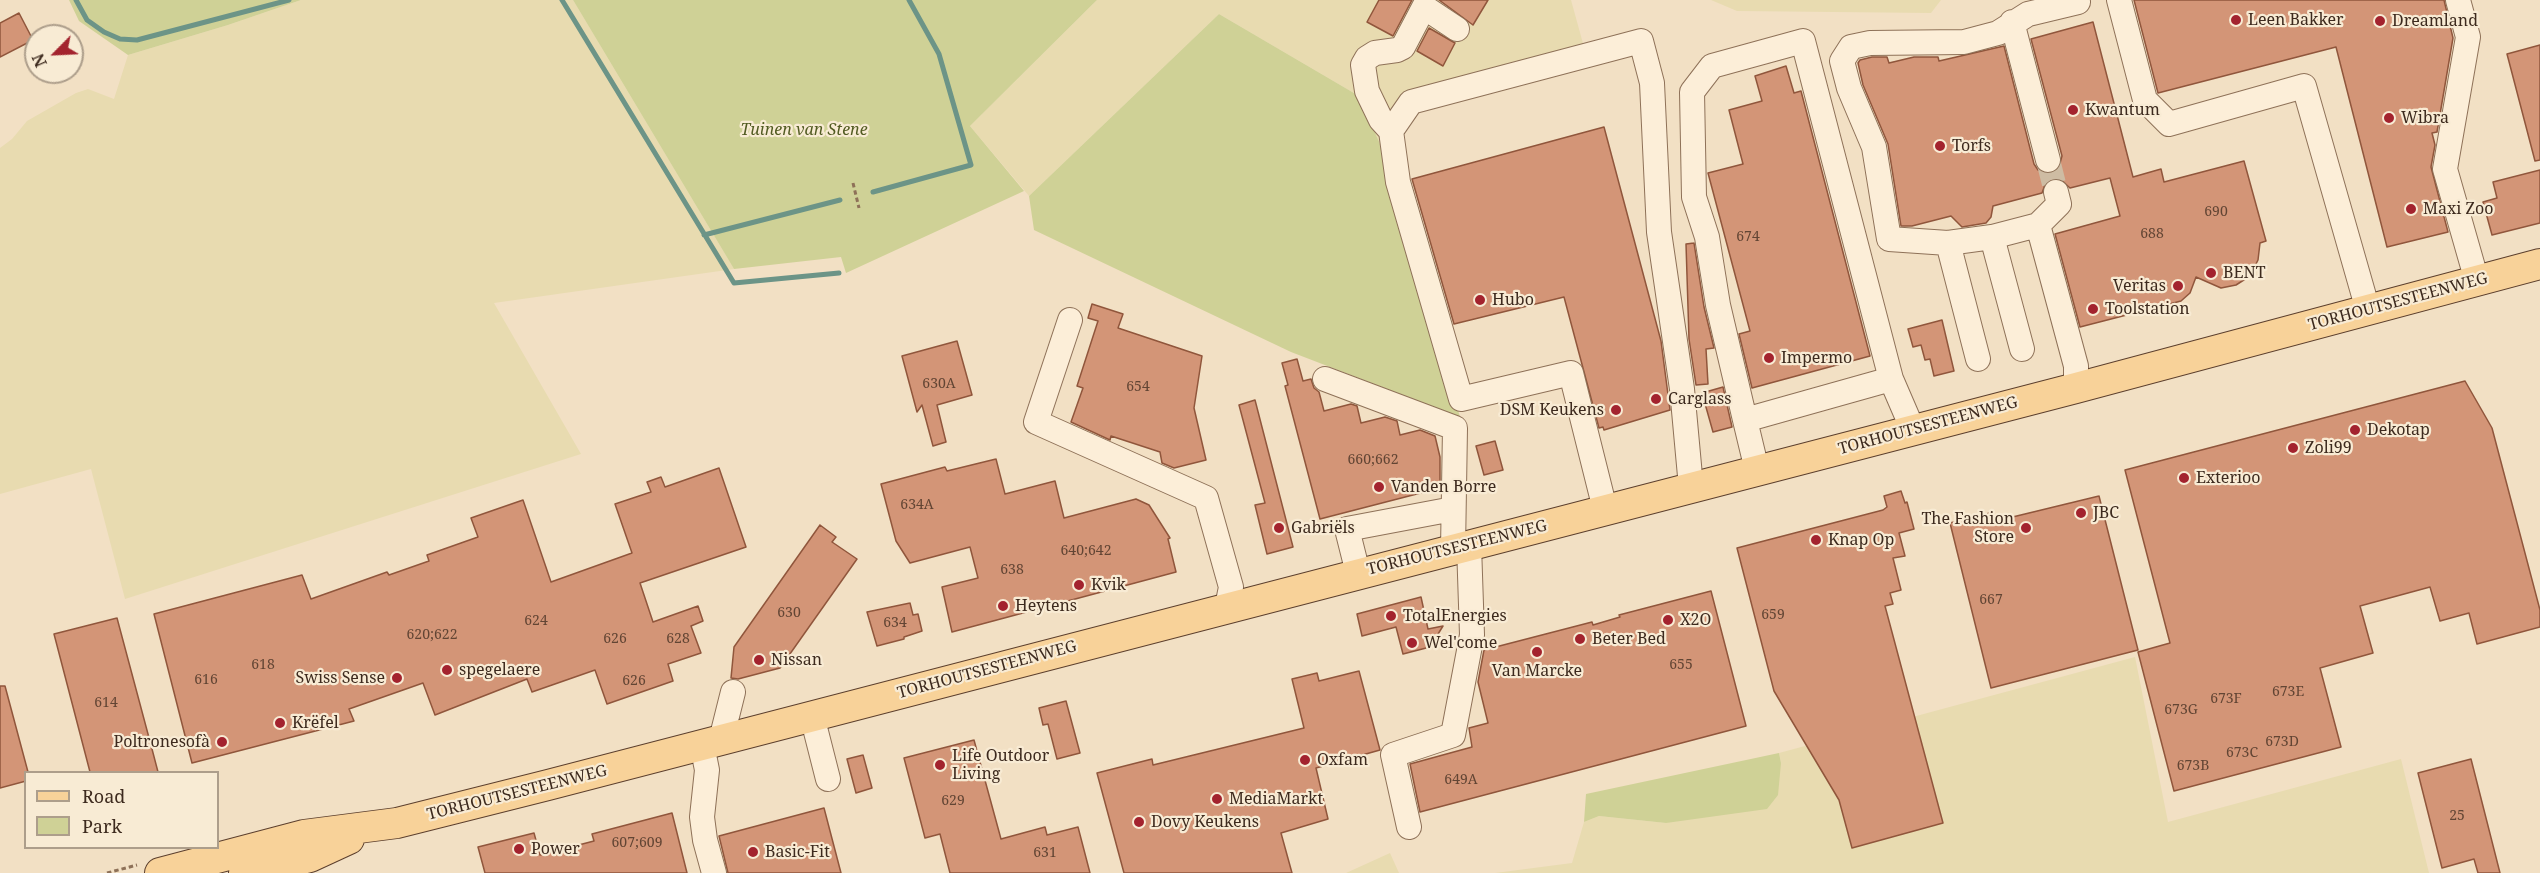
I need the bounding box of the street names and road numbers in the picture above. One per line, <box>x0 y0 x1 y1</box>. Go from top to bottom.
street label: TORHOUTSESTEENWEG <box>2306 269 2490 335</box>
street label: TORHOUTSESTEENWEG <box>1836 393 2020 459</box>
street label: TORHOUTSESTEENWEG <box>1365 516 1549 580</box>
street label: TORHOUTSESTEENWEG <box>895 637 1079 703</box>
street label: TORHOUTSESTEENWEG <box>425 761 609 825</box>

